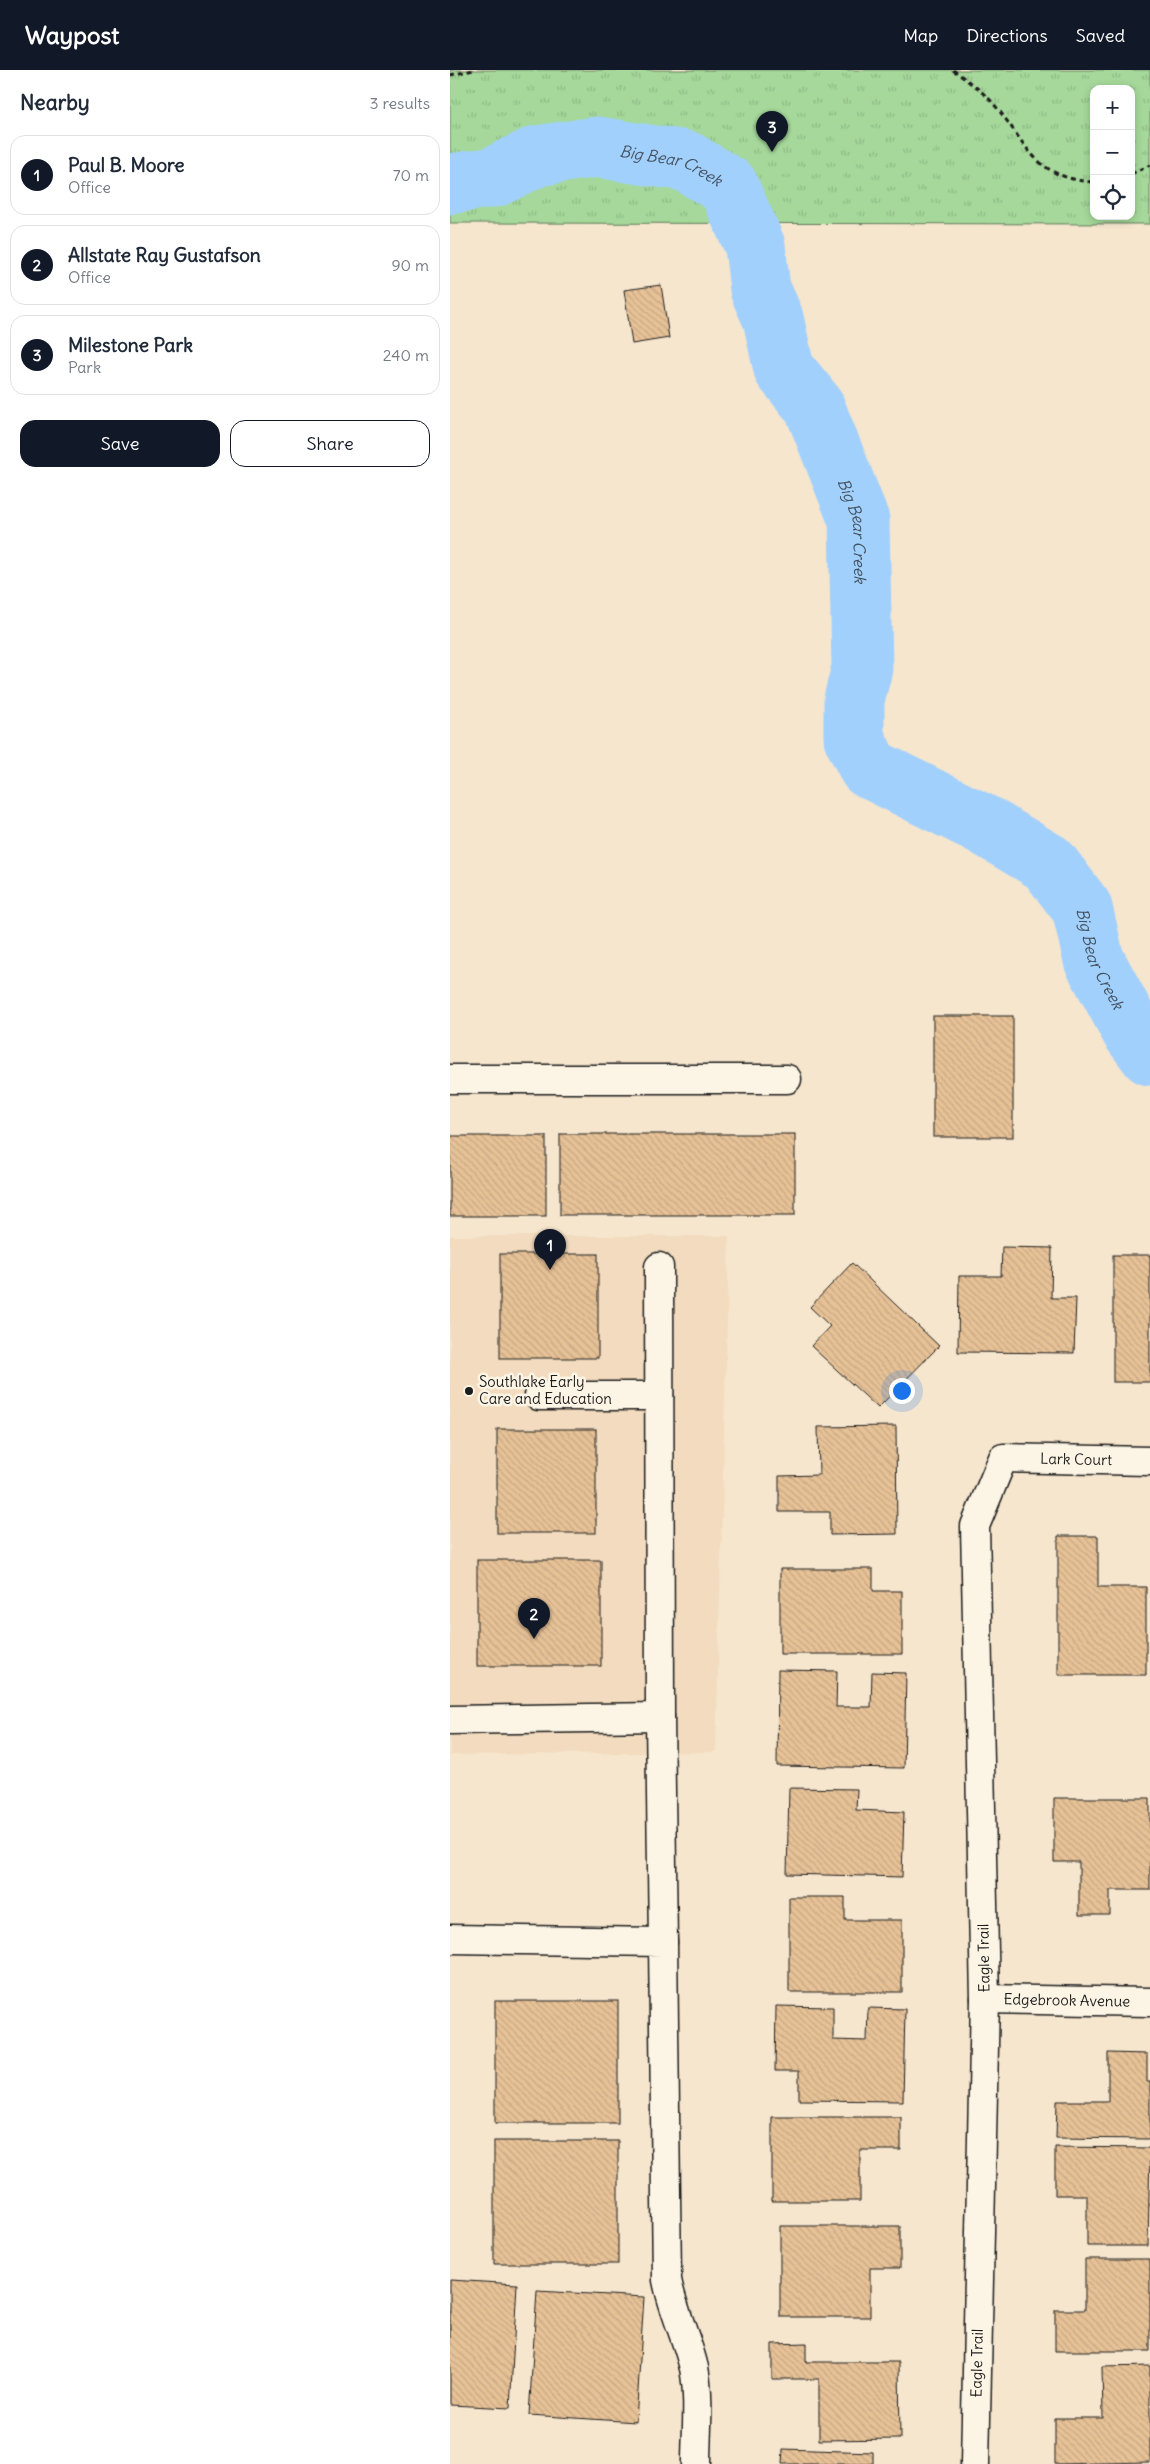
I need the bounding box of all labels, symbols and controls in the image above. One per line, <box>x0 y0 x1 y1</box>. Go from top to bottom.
text: Waypost <box>25 20 119 50</box>
text: Map <box>903 24 938 47</box>
text: Directions <box>966 24 1048 47</box>
text: Saved <box>1076 24 1125 47</box>
map controls <box>1090 85 1135 220</box>
button: + <box>1090 85 1135 130</box>
text: Nearby <box>20 89 90 116</box>
text: 3 results <box>370 93 430 113</box>
pin: 3 <box>756 111 788 152</box>
button: − <box>1090 130 1135 175</box>
water label: Big Bear Creek <box>618 141 727 191</box>
text: Paul B. Moore <box>68 153 185 177</box>
text: 1 <box>34 165 40 185</box>
text: 70 m <box>393 165 429 185</box>
button: locate <box>1090 175 1135 220</box>
text: Office <box>68 177 111 197</box>
text: Allstate Ray Gustafson <box>68 243 261 267</box>
text: 2 <box>33 255 41 275</box>
text: 90 m <box>391 255 429 275</box>
text: Office <box>68 267 111 287</box>
text: Milestone Park <box>68 333 193 357</box>
text: 3 <box>32 345 42 365</box>
text: 240 m <box>383 345 429 365</box>
text: Park <box>68 357 101 377</box>
button: Save <box>20 420 220 467</box>
button: Share <box>230 420 430 467</box>
water label: Big Bear Creek <box>834 475 870 585</box>
water label: Big Bear Creek <box>1072 906 1129 1014</box>
pin: 1 <box>534 1229 566 1270</box>
place label: Southlake Early Care and Education <box>479 1372 612 1408</box>
your location <box>889 1378 915 1404</box>
marker: Southlake Early Care and Education <box>463 1385 475 1397</box>
street label: Lark Court <box>1040 1449 1112 1469</box>
pin: 2 <box>518 1598 550 1639</box>
street label: Eagle Trail <box>973 1924 994 1992</box>
street label: Edgebrook Avenue <box>1004 1989 1130 2011</box>
street label: Eagle Trail <box>966 2328 987 2398</box>

